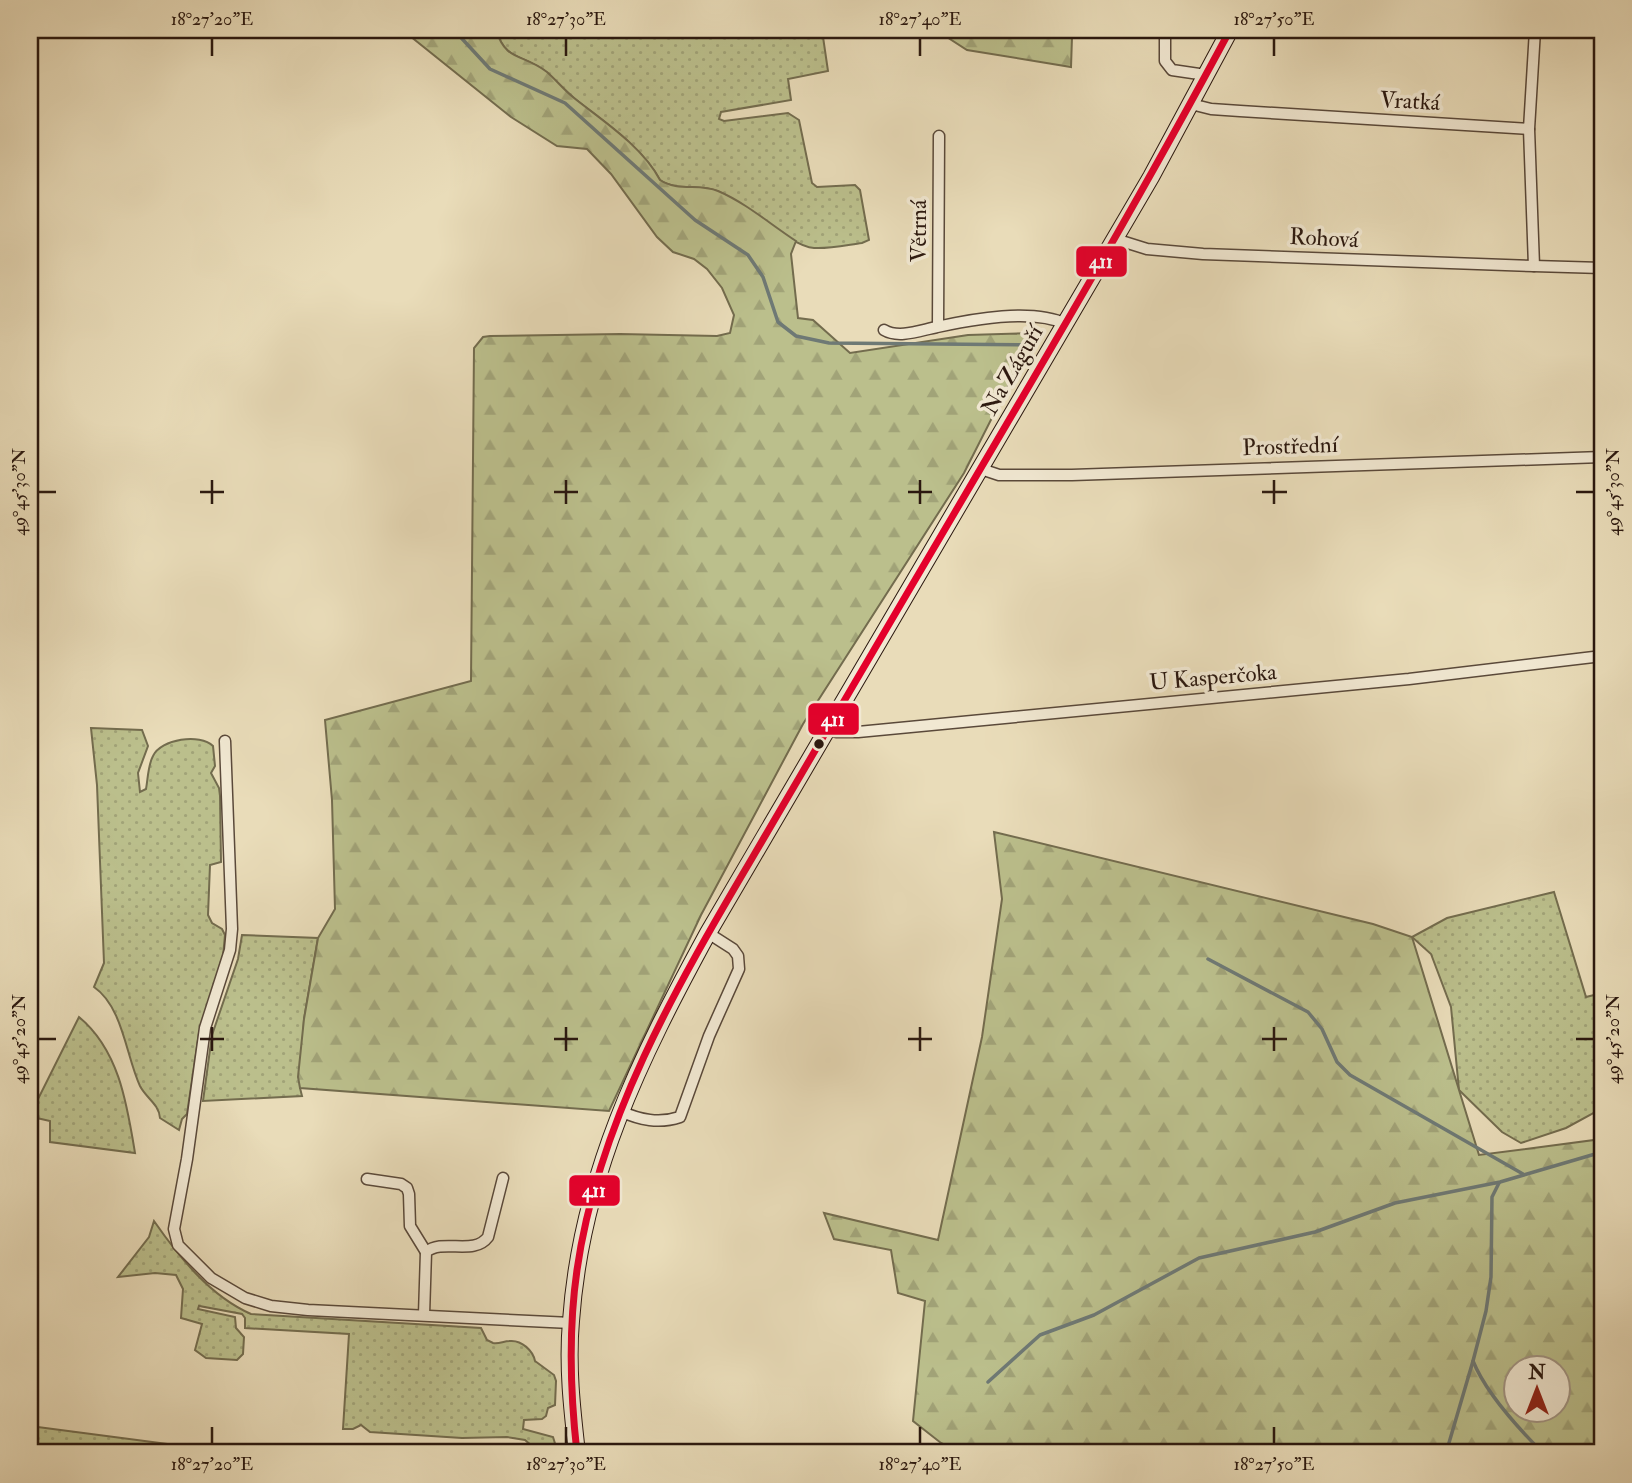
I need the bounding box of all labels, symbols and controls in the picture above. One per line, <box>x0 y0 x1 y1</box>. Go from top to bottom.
text: 18°27'20"E <box>171 8 253 31</box>
text: 18°27'30"E <box>526 8 606 31</box>
text: 18°27'40"E <box>879 8 961 31</box>
text: 18°27'50"E <box>1234 8 1315 31</box>
street label: Vratká <box>1379 85 1441 117</box>
street label: Větrná <box>904 199 933 262</box>
street label: Rohová <box>1289 222 1360 254</box>
line badge: 411 <box>1075 245 1128 278</box>
text: 411 <box>1088 250 1113 274</box>
street label: Na Záguří <box>975 318 1050 420</box>
street label: Prostřední <box>1242 430 1340 462</box>
text: 49°45'30"N <box>8 448 31 536</box>
text: 49°45'30"N <box>1602 448 1625 536</box>
street label: U Kasperčoka <box>1148 657 1278 698</box>
line badge: 411 <box>807 702 860 736</box>
text: 411 <box>820 708 845 732</box>
unlabelled marker <box>812 737 826 751</box>
text: 49°45'20"N <box>8 994 31 1084</box>
text: 49°45'20"N <box>1602 994 1625 1084</box>
line badge: 411 <box>568 1174 621 1207</box>
text: 411 <box>581 1179 606 1203</box>
north arrow <box>1502 1354 1572 1424</box>
text: N <box>1527 1361 1546 1385</box>
text: 18°27'20"E <box>171 1453 253 1476</box>
text: 18°27'30"E <box>526 1453 606 1476</box>
text: 18°27'40"E <box>879 1453 961 1476</box>
text: 18°27'50"E <box>1234 1453 1315 1476</box>

